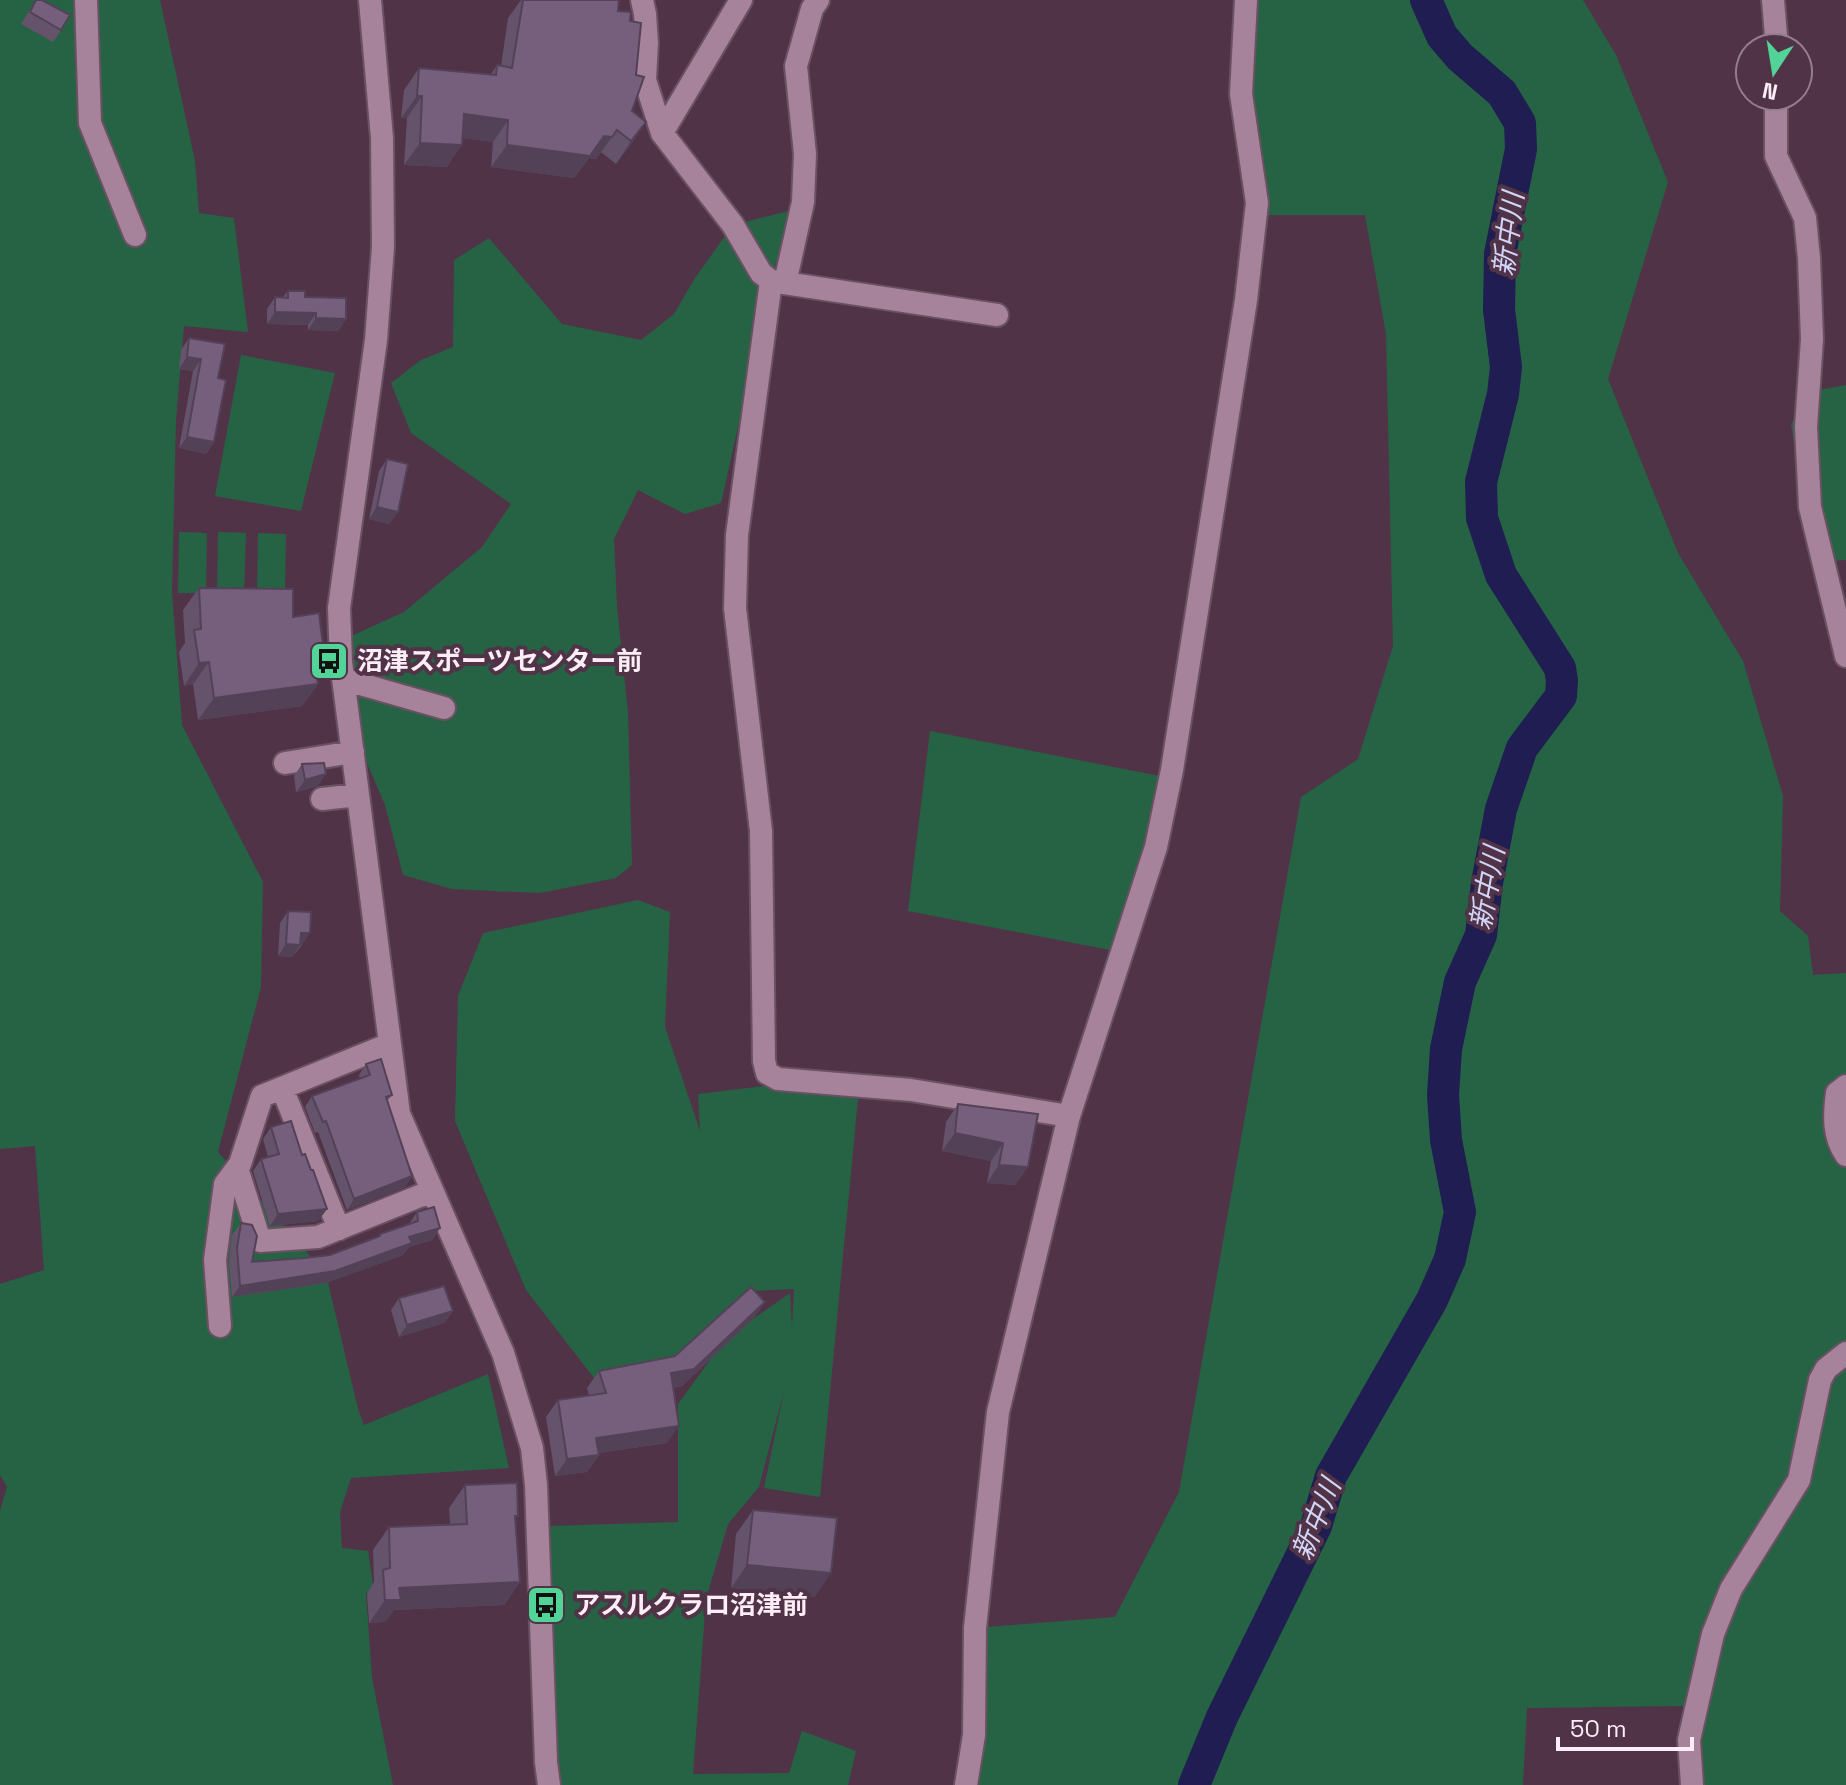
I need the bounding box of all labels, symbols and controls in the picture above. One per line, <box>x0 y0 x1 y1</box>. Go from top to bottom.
north arrow <box>1734 32 1814 112</box>
text: N <box>1760 76 1780 107</box>
water label: 新中川 <box>1485 187 1531 278</box>
bus stop icon: 沼津スポーツセンター前 <box>308 640 350 682</box>
place label: 沼津スポーツセンター前 <box>357 644 642 678</box>
water label: 新中川 <box>1462 841 1513 932</box>
water label: 新中川 <box>1284 1471 1350 1565</box>
bus stop icon: アスルクラロ沼津前 <box>525 1584 567 1626</box>
place label: アスルクラロ沼津前 <box>574 1588 808 1622</box>
scale bar <box>1558 1701 1692 1751</box>
text: 50 m <box>1570 1713 1627 1744</box>

